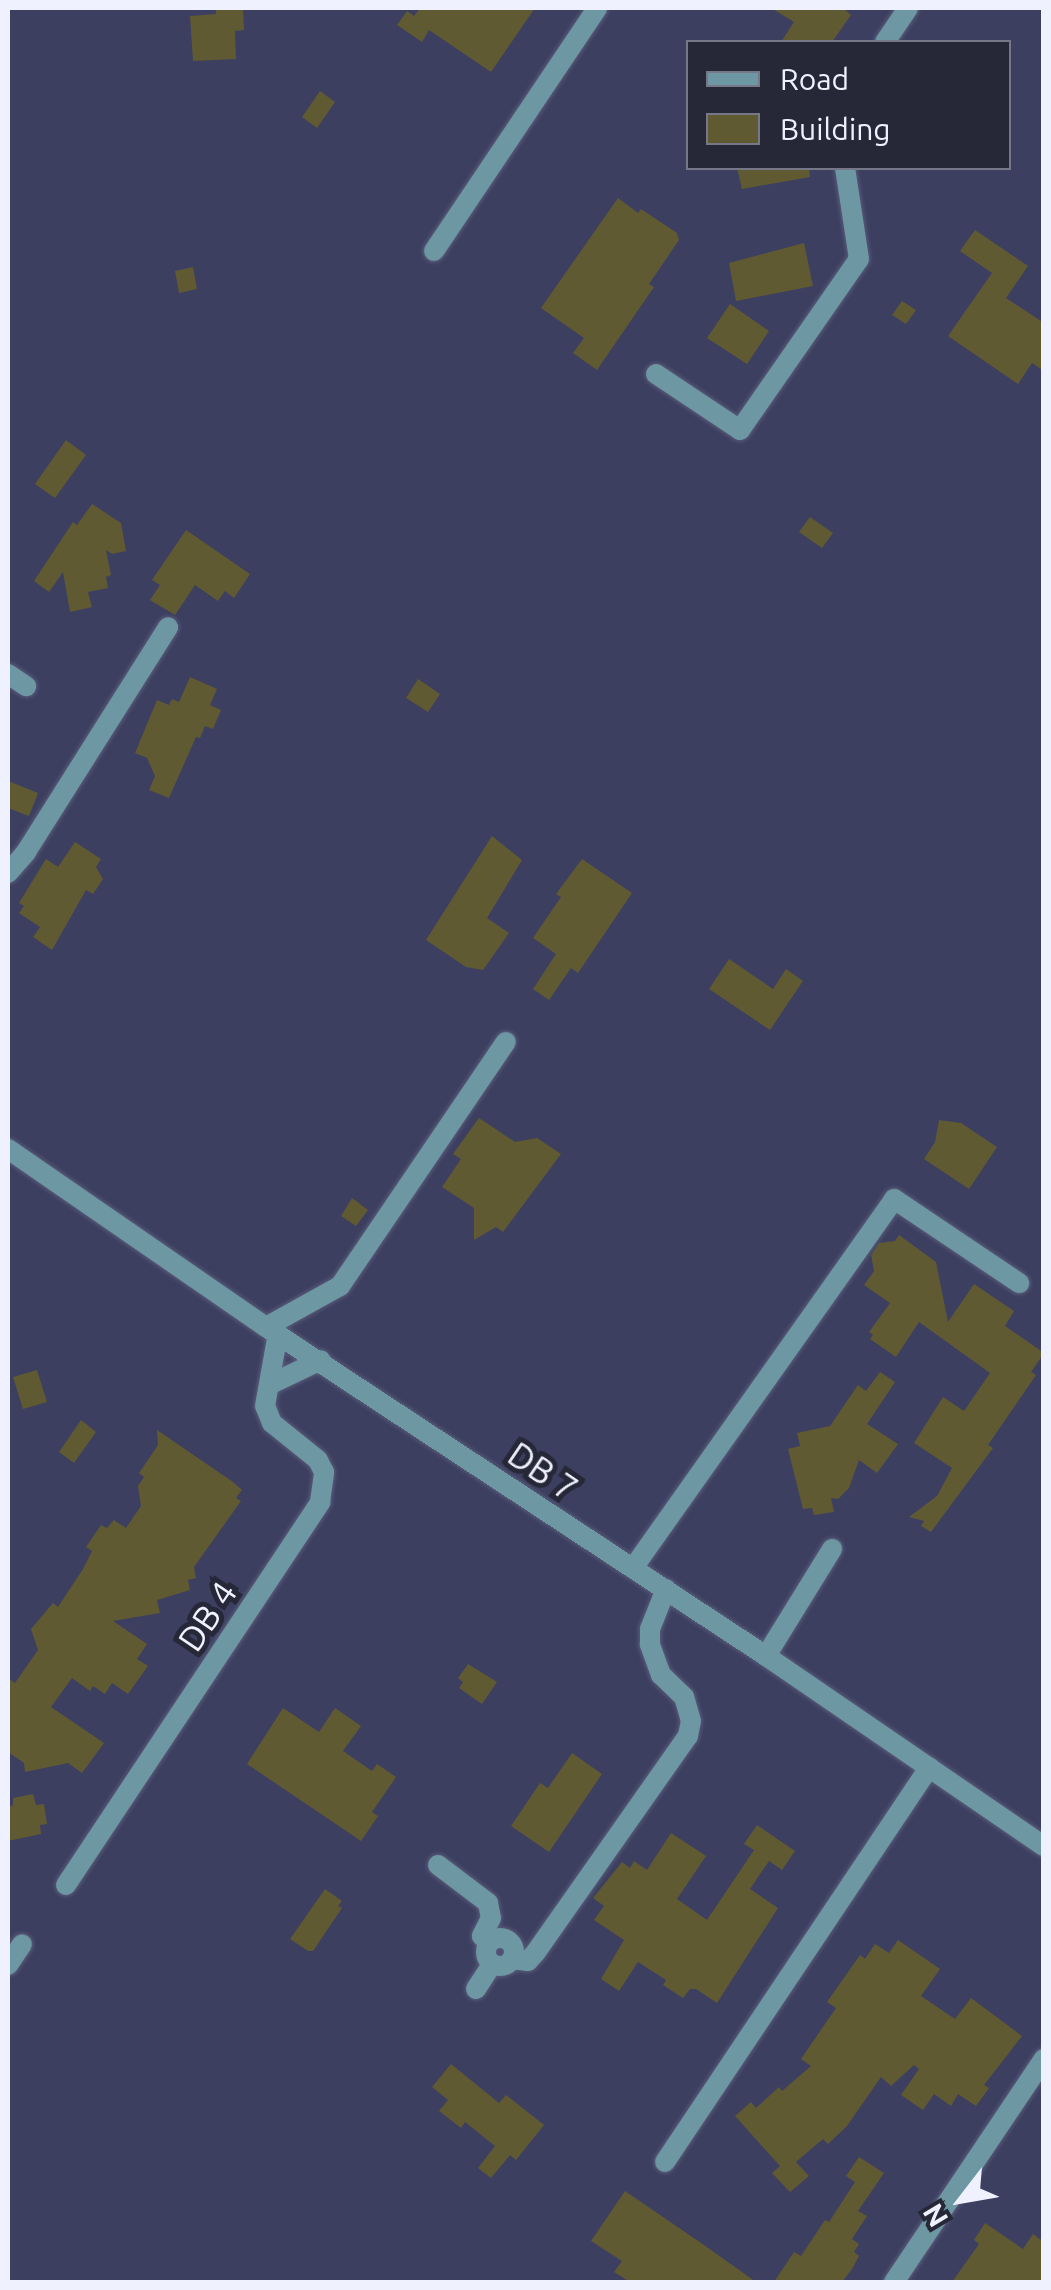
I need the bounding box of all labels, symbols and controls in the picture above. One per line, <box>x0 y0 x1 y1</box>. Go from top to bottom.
legend <box>686 40 1011 170</box>
text: Road <box>780 62 849 96</box>
text: Building <box>780 112 891 146</box>
street label: DB 7 <box>500 1433 586 1509</box>
street label: DB 4 <box>169 1573 245 1659</box>
north arrow <box>911 2150 1011 2250</box>
text: N <box>916 2199 954 2233</box>

